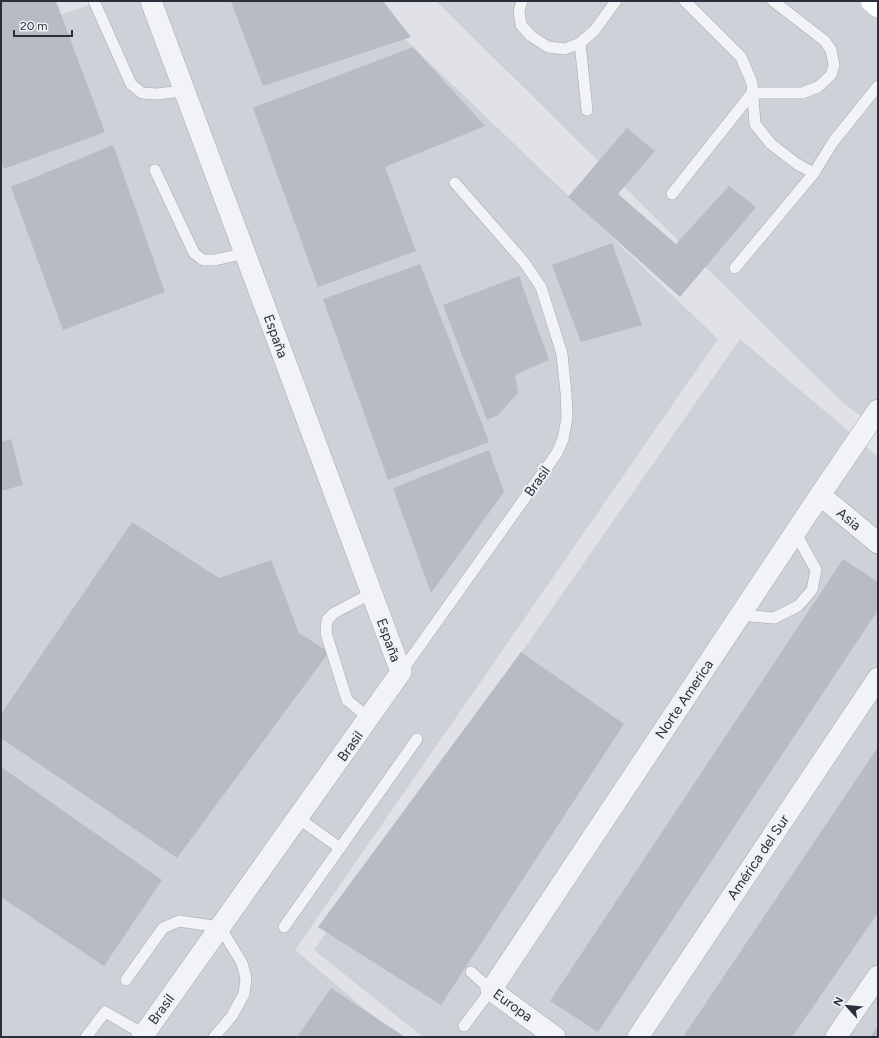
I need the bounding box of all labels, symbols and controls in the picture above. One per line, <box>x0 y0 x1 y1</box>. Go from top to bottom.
scale bar <box>14 12 72 38</box>
text: 20 m <box>20 19 48 33</box>
street label: España <box>260 312 291 360</box>
street label: Brasil <box>521 463 554 500</box>
street label: Asia <box>833 504 864 534</box>
street label: España <box>373 616 404 664</box>
street label: Norte America <box>652 656 717 742</box>
street label: Brasil <box>334 728 367 765</box>
street label: América del Sur <box>724 811 793 903</box>
street label: Europa <box>490 985 536 1025</box>
north arrow <box>827 986 867 1026</box>
street label: Brasil <box>145 991 178 1028</box>
text: N <box>831 995 846 1008</box>

